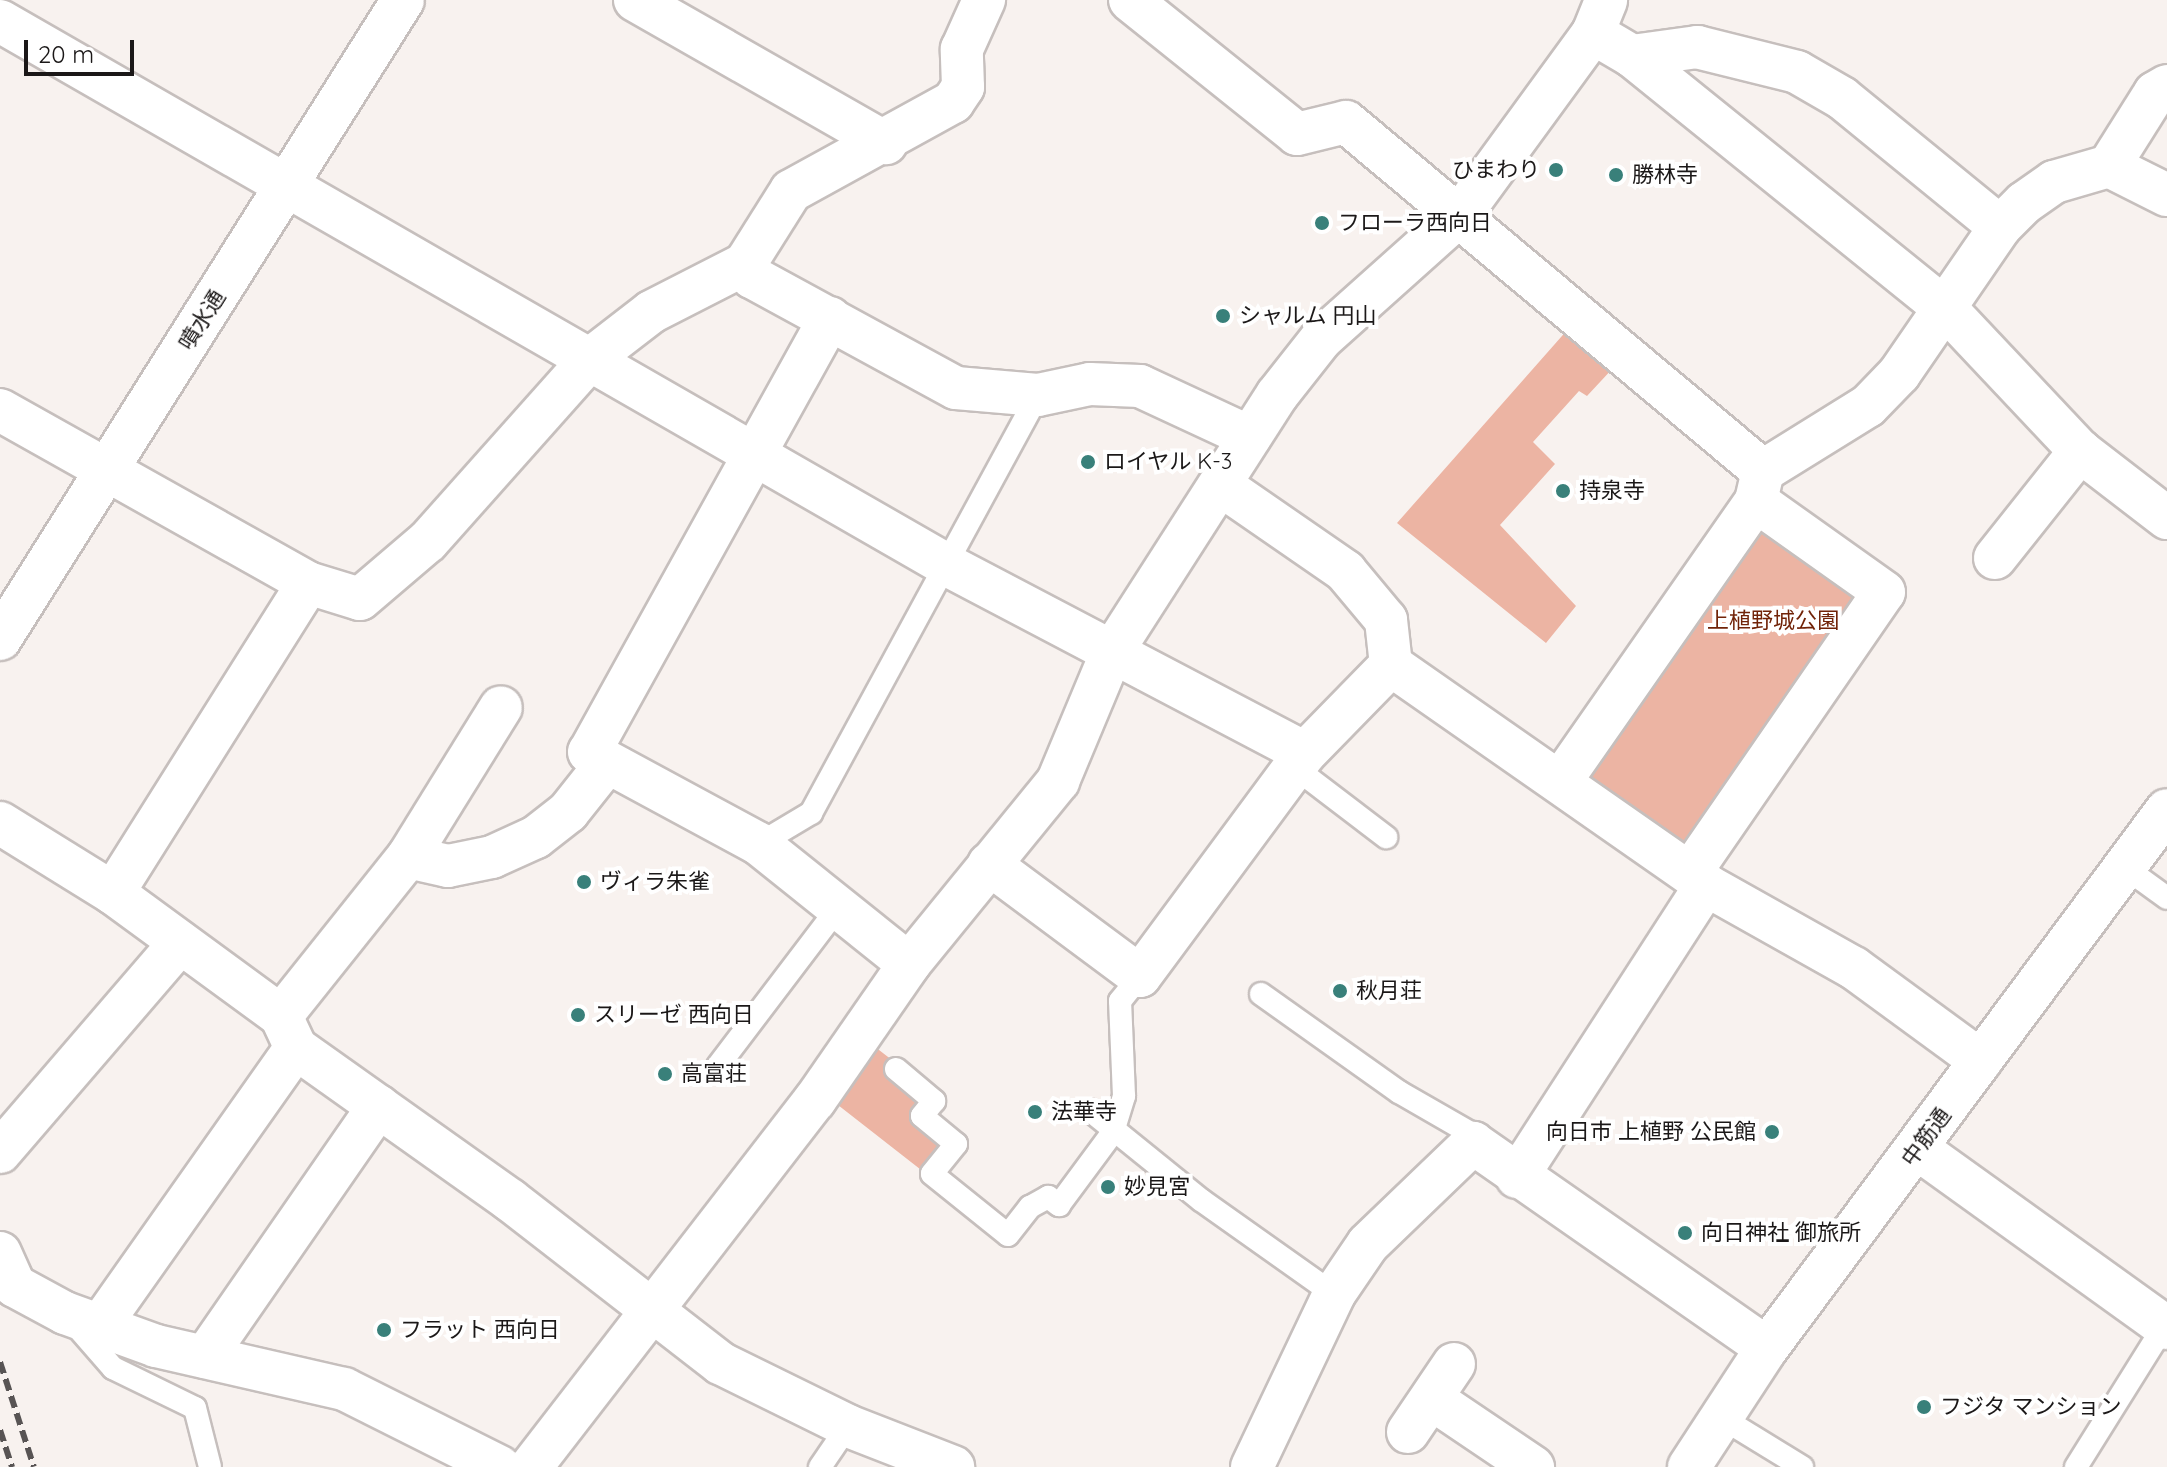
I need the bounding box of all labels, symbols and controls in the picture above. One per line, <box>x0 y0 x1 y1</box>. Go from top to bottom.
scale bar <box>28 24 138 74</box>
text: 20 m <box>38 39 94 69</box>
place label: ひまわり <box>1452 157 1540 183</box>
marker: ひまわり <box>1547 161 1565 179</box>
place label: 勝林寺 <box>1632 162 1698 188</box>
marker: 勝林寺 <box>1607 166 1625 184</box>
place label: フローラ西向日 <box>1338 210 1492 236</box>
marker: フローラ西向日 <box>1313 214 1331 232</box>
street label: 噴水通 <box>173 285 231 355</box>
place label: シャルム 円山 <box>1239 303 1377 329</box>
marker: シャルム 円山 <box>1214 307 1232 325</box>
place label: ロイヤル K-3 <box>1104 449 1233 475</box>
marker: ロイヤル K-3 <box>1079 453 1097 471</box>
place label: 持泉寺 <box>1579 478 1645 504</box>
marker: 持泉寺 <box>1554 482 1572 500</box>
park label: 上植野城公園 <box>1707 608 1839 634</box>
place label: ヴィラ朱雀 <box>600 869 710 895</box>
marker: ヴィラ朱雀 <box>575 873 593 891</box>
place label: 秋月荘 <box>1356 978 1422 1004</box>
marker: 秋月荘 <box>1331 982 1349 1000</box>
place label: スリーゼ 西向日 <box>594 1002 754 1028</box>
marker: スリーゼ 西向日 <box>569 1006 587 1024</box>
place label: 高富荘 <box>681 1061 747 1087</box>
marker: 高富荘 <box>656 1065 674 1083</box>
place label: 法華寺 <box>1051 1099 1117 1125</box>
marker: 法華寺 <box>1026 1103 1044 1121</box>
street label: 中筋通 <box>1896 1103 1956 1171</box>
place label: 向日市 上植野 公民館 <box>1546 1119 1756 1145</box>
marker: 向日市 上植野 公民館 <box>1763 1123 1781 1141</box>
place label: 妙見宮 <box>1124 1174 1190 1200</box>
marker: 妙見宮 <box>1099 1178 1117 1196</box>
place label: 向日神社 御旅所 <box>1701 1220 1861 1246</box>
marker: 向日神社 御旅所 <box>1676 1224 1694 1242</box>
place label: フラット 西向日 <box>400 1317 560 1343</box>
marker: フラット 西向日 <box>375 1321 393 1339</box>
place label: フジタ マンション <box>1940 1394 2122 1420</box>
marker: フジタ マンション <box>1915 1398 1933 1416</box>

